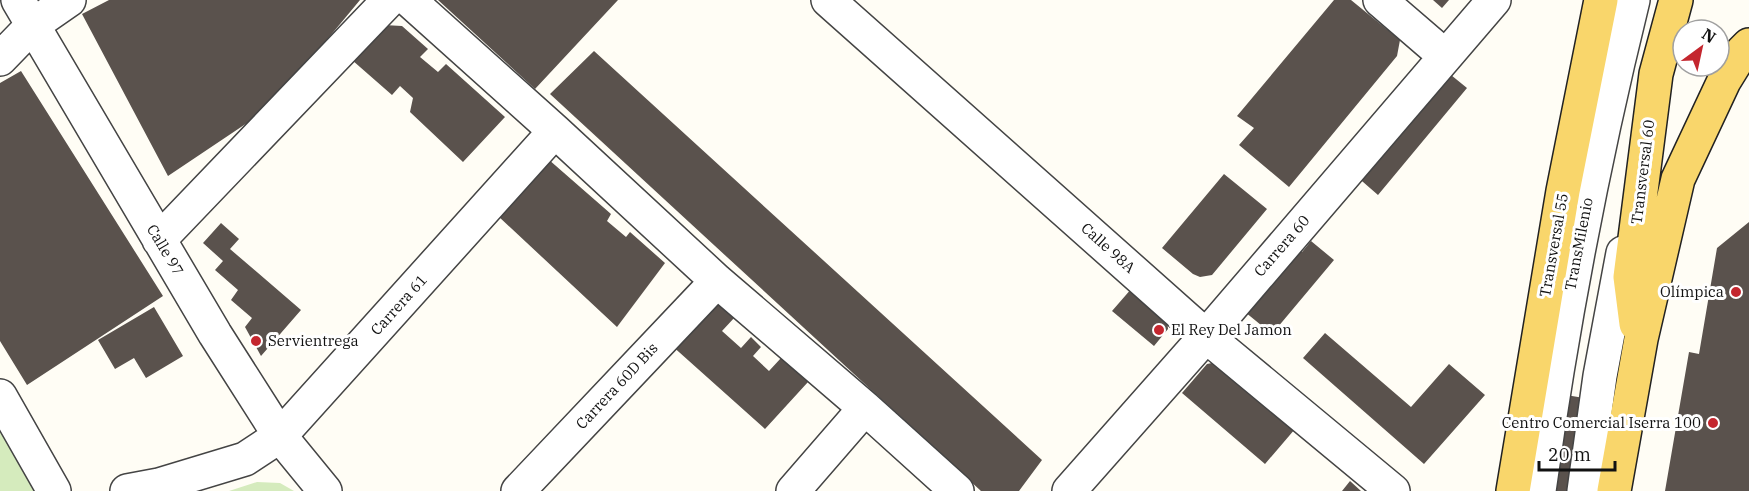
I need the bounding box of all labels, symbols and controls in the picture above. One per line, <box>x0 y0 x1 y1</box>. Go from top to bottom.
north arrow <box>1671 18 1731 78</box>
text: N <box>1698 24 1720 47</box>
street label: Transversal 60 <box>1627 119 1658 225</box>
street label: Transversal 55 <box>1535 191 1572 298</box>
street label: TransMilenio <box>1560 196 1597 292</box>
street label: Carrera 60 <box>1250 211 1314 280</box>
street label: Calle 98A <box>1077 218 1140 277</box>
street label: Calle 97 <box>143 221 188 279</box>
street label: Carrera 61 <box>366 270 431 339</box>
place label: Olímpica <box>1660 282 1724 301</box>
marker: Olímpica <box>1729 285 1743 299</box>
place label: El Rey Del Jamon <box>1171 320 1292 339</box>
marker: El Rey Del Jamon <box>1152 323 1166 337</box>
place label: Servientrega <box>268 331 359 350</box>
marker: Servientrega <box>249 334 263 348</box>
street label: Carrera 60D Bis <box>572 338 662 433</box>
place label: Centro Comercial Iserra 100 <box>1502 413 1701 432</box>
marker: Centro Comercial Iserra 100 <box>1706 416 1720 430</box>
scale bar <box>1539 434 1616 472</box>
text: 20 m <box>1548 443 1591 466</box>

